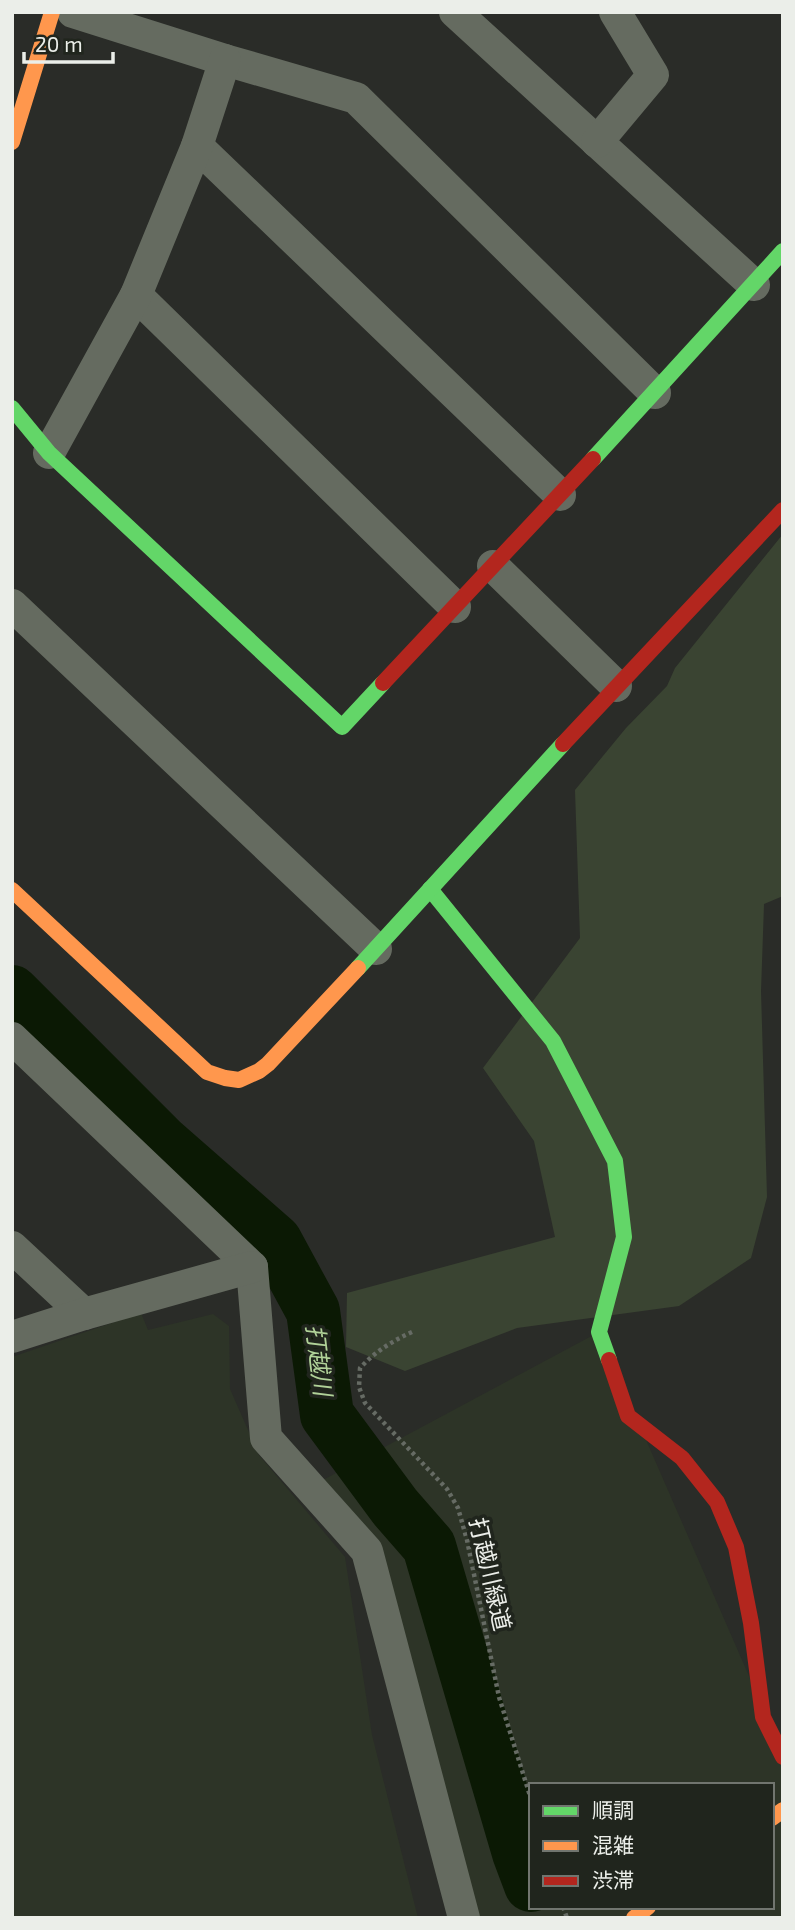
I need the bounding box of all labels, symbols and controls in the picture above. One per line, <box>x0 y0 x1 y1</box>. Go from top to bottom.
scale bar <box>24 21 114 65</box>
text: 20 m <box>35 31 83 56</box>
water label: 打越川 <box>301 1323 339 1400</box>
street label: 打越川緑道 <box>464 1515 518 1633</box>
legend <box>529 1783 774 1909</box>
text: 順調 <box>592 1797 634 1822</box>
text: 混雑 <box>592 1832 634 1857</box>
text: 渋滞 <box>592 1867 634 1892</box>

